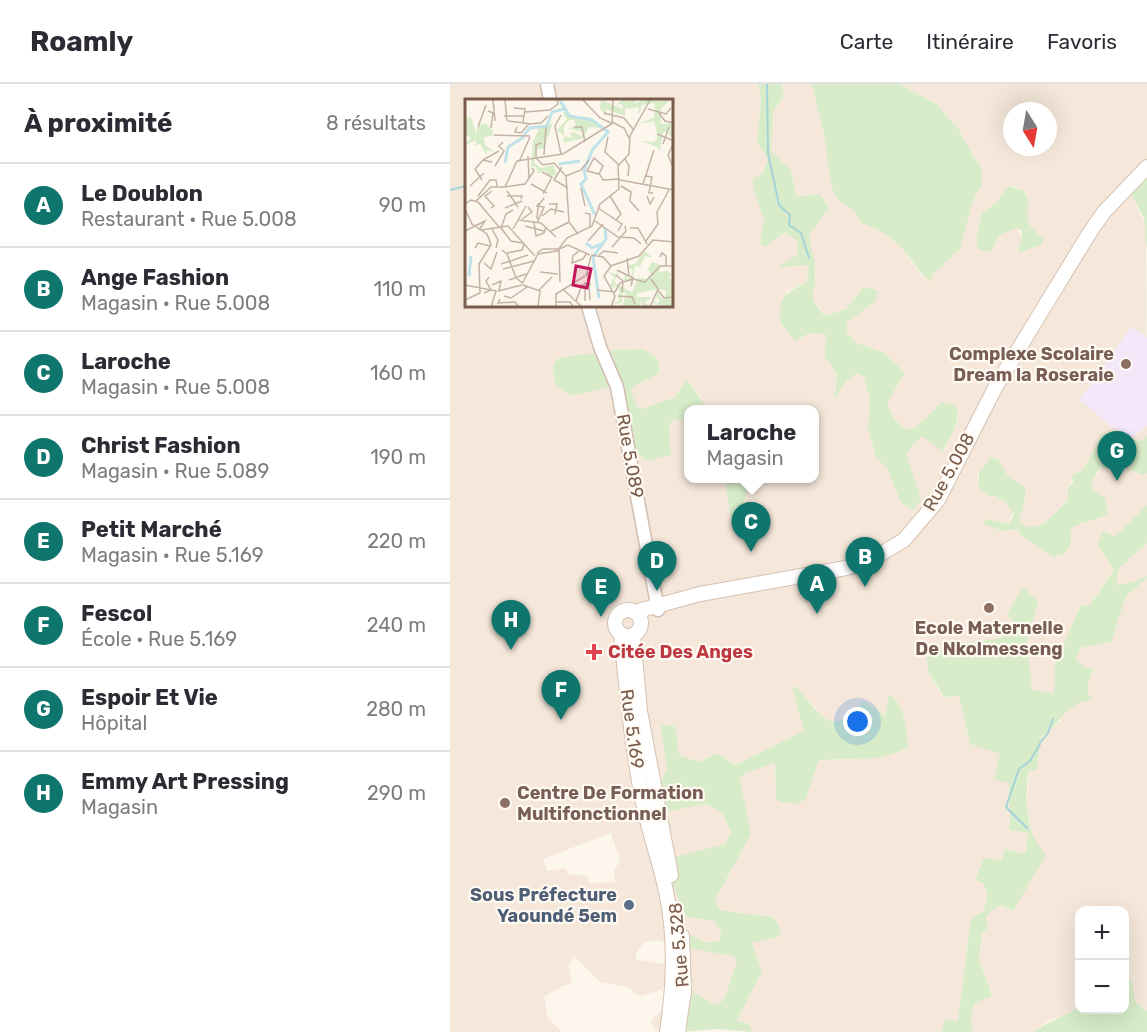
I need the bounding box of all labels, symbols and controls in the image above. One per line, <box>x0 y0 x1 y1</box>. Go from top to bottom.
text: Roamly <box>30 25 133 58</box>
text: Carte <box>840 29 893 54</box>
text: Itinéraire <box>926 29 1014 54</box>
text: Favoris <box>1047 29 1117 54</box>
inset map <box>465 99 674 308</box>
north arrow <box>1003 102 1057 156</box>
text: À proximité <box>24 108 173 139</box>
text: 8 résultats <box>326 111 426 135</box>
text: Le Doublon <box>81 180 203 207</box>
text: A <box>36 193 51 217</box>
text: 90 m <box>379 193 426 217</box>
text: Restaurant · Rue 5.008 <box>81 207 297 231</box>
text: Ange Fashion <box>81 264 229 291</box>
text: B <box>36 277 51 301</box>
text: 110 m <box>374 277 426 301</box>
text: Magasin · Rue 5.008 <box>81 291 270 315</box>
place label: Complexe Scolaire Dream la Roseraie <box>949 343 1114 386</box>
text: Laroche <box>81 348 171 375</box>
marker: Complexe Scolaire Dream la Roseraie <box>1119 357 1133 371</box>
text: C <box>36 361 51 385</box>
text: 160 m <box>370 361 426 385</box>
text: Magasin · Rue 5.008 <box>81 375 270 399</box>
popup <box>684 405 819 483</box>
street label: Rue 5.089 <box>612 412 648 500</box>
text: Laroche <box>707 419 796 446</box>
street label: Rue 5.008 <box>918 429 980 515</box>
text: Christ Fashion <box>81 432 241 459</box>
pin: G <box>1098 432 1136 481</box>
text: D <box>36 445 51 469</box>
text: 190 m <box>370 445 426 469</box>
text: Magasin <box>707 446 784 470</box>
text: Magasin · Rue 5.089 <box>81 459 269 483</box>
pin: C <box>732 502 770 552</box>
text: Petit Marché <box>81 516 222 543</box>
text: E <box>37 529 50 553</box>
text: 220 m <box>367 529 426 553</box>
pin: B <box>846 538 884 587</box>
pin: D <box>638 542 676 591</box>
text: Magasin · Rue 5.169 <box>81 543 264 567</box>
pin: A <box>798 564 836 614</box>
pin: E <box>582 568 620 617</box>
text: Fescol <box>81 600 152 627</box>
pin: H <box>492 600 530 650</box>
marker: Ecole Maternelle De Nkolmesseng <box>982 601 996 615</box>
text: F <box>37 613 50 637</box>
text: 240 m <box>367 613 426 637</box>
place label: Ecole Maternelle De Nkolmesseng <box>915 617 1064 660</box>
text: École · Rue 5.169 <box>81 627 237 651</box>
place label: Citée Des Anges <box>608 641 753 663</box>
marker: Citée Des Anges <box>585 643 603 661</box>
pin: F <box>542 670 580 720</box>
text: Espoir Et Vie <box>81 684 218 711</box>
street label: Rue 5.169 <box>616 688 648 770</box>
text: G <box>36 697 51 721</box>
text: 280 m <box>366 697 426 721</box>
your location <box>843 707 872 736</box>
text: Hôpital <box>81 711 147 735</box>
text: Emmy Art Pressing <box>81 768 289 795</box>
text: H <box>36 781 51 805</box>
text: 290 m <box>367 781 426 805</box>
place label: Centre De Formation Multifonctionnel <box>517 782 704 825</box>
text: Magasin <box>81 795 158 819</box>
marker: Centre De Formation Multifonctionnel <box>498 796 512 810</box>
place label: Sous Préfecture Yaoundé 5em <box>470 884 617 927</box>
marker: Sous Préfecture Yaoundé 5em <box>622 898 636 912</box>
street label: Rue 5.328 <box>664 902 694 988</box>
map controls <box>1075 906 1129 1014</box>
button: + <box>1075 906 1129 960</box>
button: − <box>1075 960 1129 1014</box>

